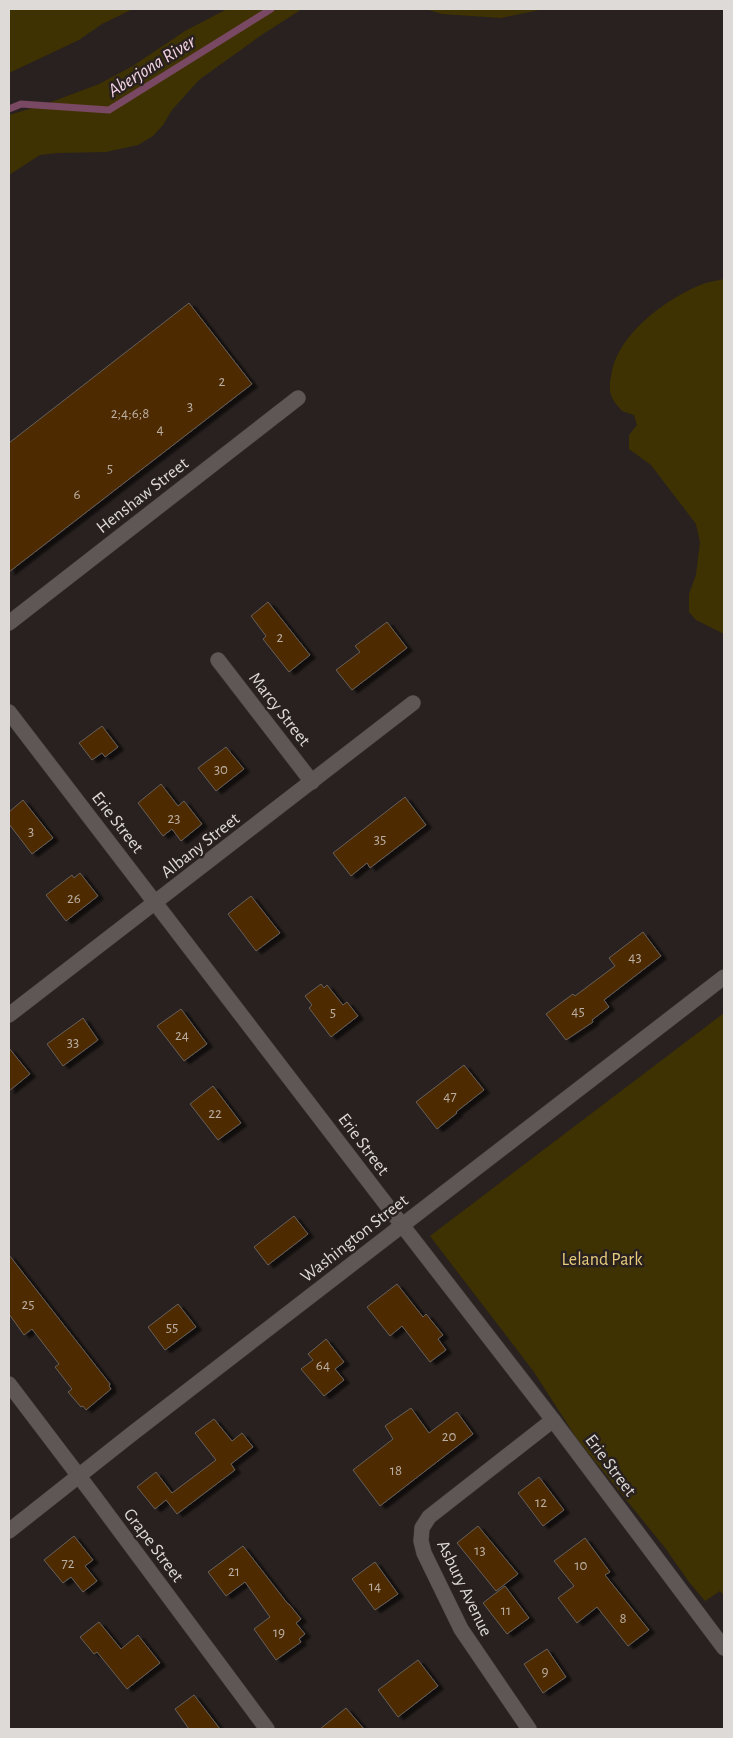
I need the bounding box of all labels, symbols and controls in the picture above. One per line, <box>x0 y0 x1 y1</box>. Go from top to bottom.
water label: Aberjona River <box>104 32 200 101</box>
house number: 2 <box>219 374 226 389</box>
house number: 3 <box>187 399 193 414</box>
house number: 2;4;6;8 <box>111 406 149 421</box>
house number: 4 <box>156 422 164 437</box>
street label: Henshaw Street <box>93 454 192 537</box>
house number: 5 <box>107 461 113 476</box>
house number: 6 <box>73 487 81 502</box>
house number: 2 <box>277 630 284 645</box>
street label: Marcy Street <box>245 669 314 750</box>
house number: 30 <box>214 762 228 777</box>
street label: Erie Street <box>88 789 147 857</box>
street label: Albany Street <box>158 810 243 882</box>
house number: 23 <box>167 811 181 826</box>
house number: 3 <box>28 824 34 839</box>
house number: 35 <box>374 832 386 847</box>
house number: 26 <box>67 891 81 906</box>
house number: 43 <box>628 950 642 965</box>
house number: 45 <box>571 1004 585 1019</box>
house number: 5 <box>330 1005 336 1020</box>
house number: 24 <box>175 1028 189 1043</box>
house number: 33 <box>67 1035 79 1050</box>
house number: 47 <box>443 1089 457 1104</box>
house number: 22 <box>208 1106 222 1121</box>
street label: Erie Street <box>334 1110 392 1179</box>
street label: Washington Street <box>298 1191 412 1286</box>
park label: Leland Park <box>562 1251 643 1269</box>
house number: 25 <box>21 1297 35 1312</box>
house number: 55 <box>166 1320 178 1335</box>
house number: 64 <box>316 1358 330 1373</box>
house number: 20 <box>442 1429 456 1444</box>
street label: Erie Street <box>581 1431 639 1500</box>
house number: 18 <box>390 1463 402 1478</box>
house number: 12 <box>535 1495 547 1510</box>
street label: Grape Street <box>120 1505 187 1586</box>
street label: Asbury Avenue <box>433 1538 495 1639</box>
house number: 13 <box>474 1543 486 1558</box>
house number: 72 <box>61 1556 75 1571</box>
house number: 10 <box>574 1558 588 1573</box>
house number: 21 <box>228 1564 240 1579</box>
house number: 14 <box>369 1579 381 1594</box>
house number: 11 <box>501 1603 511 1618</box>
house number: 8 <box>619 1611 627 1626</box>
house number: 19 <box>273 1625 285 1640</box>
house number: 9 <box>541 1664 549 1679</box>

